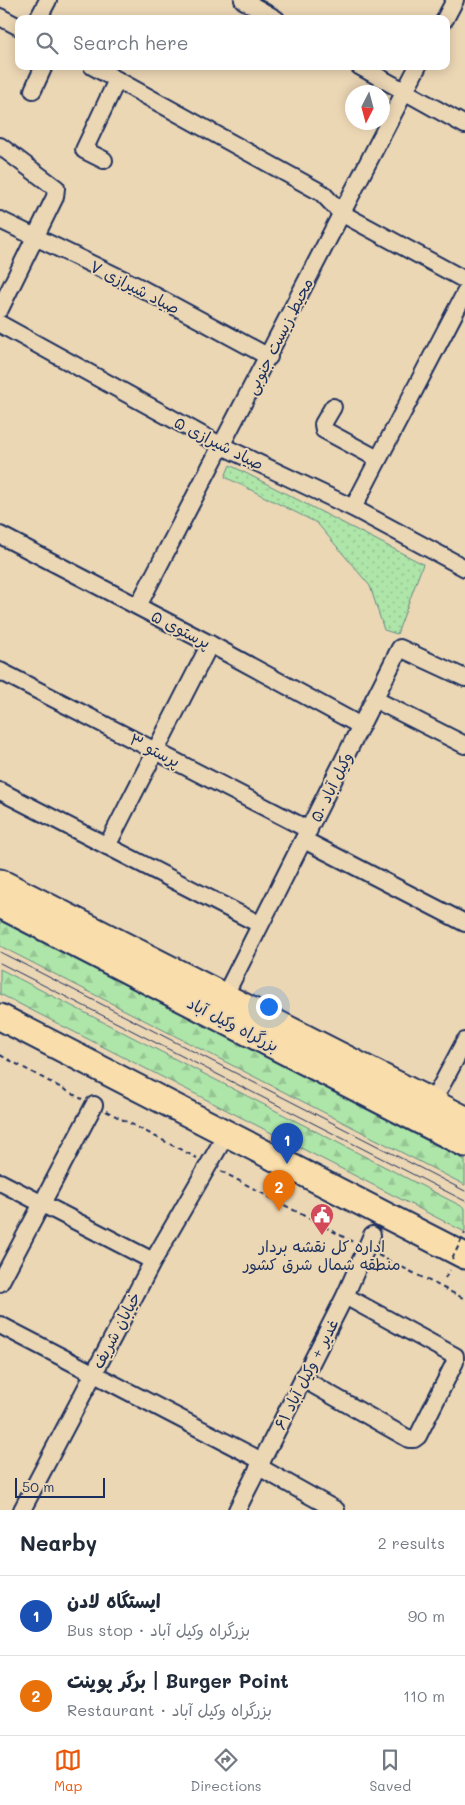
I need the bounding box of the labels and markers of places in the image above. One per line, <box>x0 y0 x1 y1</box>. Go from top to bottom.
pin: 1 <box>271 1123 303 1164</box>
pin: 2 <box>263 1170 295 1211</box>
public building icon: اداره کل نقشه بردار منطقه شمال شرق کشور <box>309 1202 335 1236</box>
place label: اداره کل نقشه بردار منطقه شمال شرق کشور <box>241 1235 401 1275</box>

